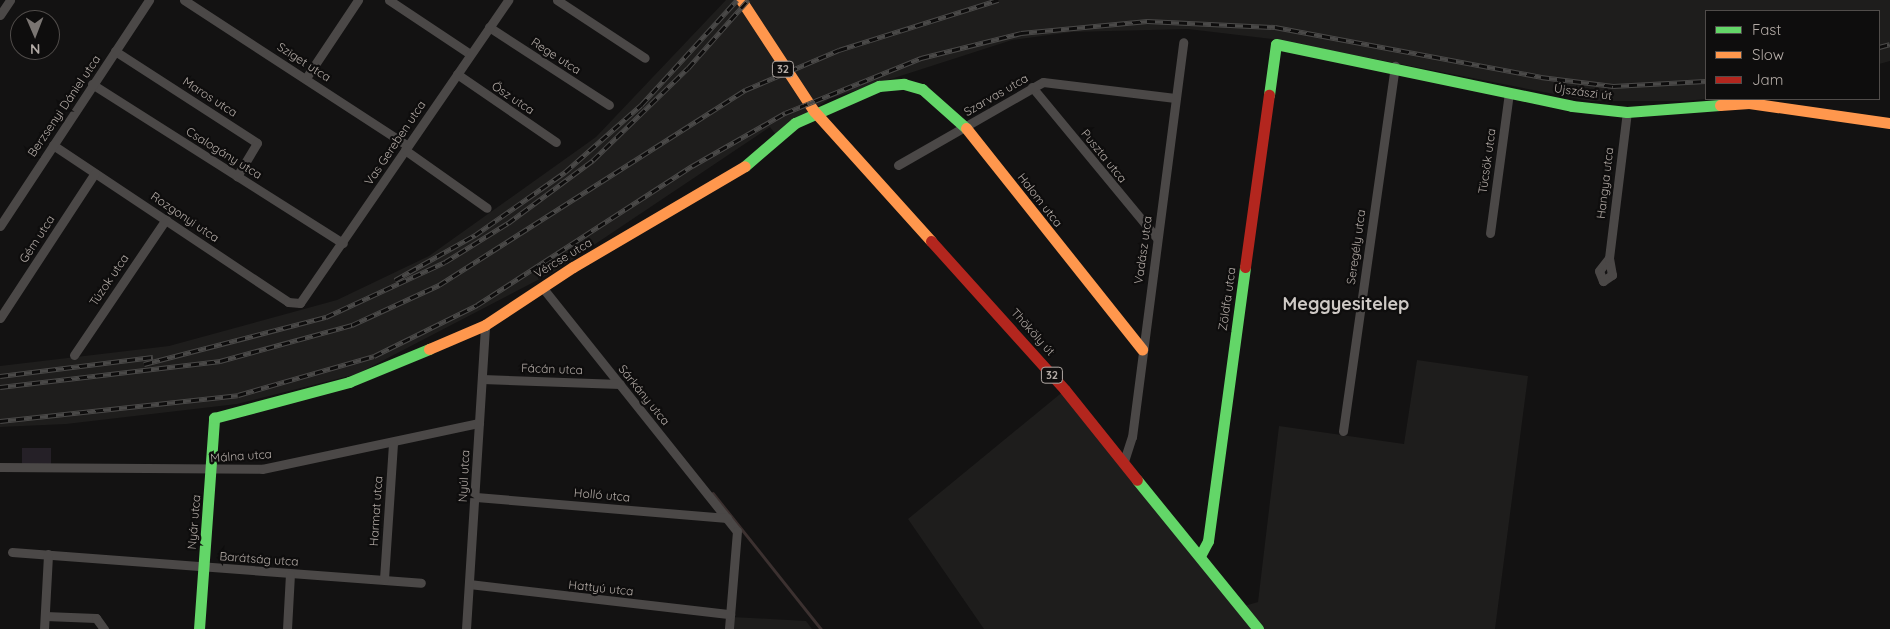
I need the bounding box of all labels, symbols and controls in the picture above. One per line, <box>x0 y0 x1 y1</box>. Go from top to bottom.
north arrow <box>10 10 60 60</box>
legend <box>1705 10 1880 100</box>
text: Fast <box>1752 20 1781 39</box>
street label: Rege utca <box>528 35 584 77</box>
street label: Sziget utca <box>275 39 333 85</box>
text: N <box>30 40 41 58</box>
text: Slow <box>1752 45 1784 64</box>
street label: Berzsenyi Dániel utca <box>25 52 103 160</box>
road number: 32 <box>772 61 794 78</box>
text: Jam <box>1752 70 1783 89</box>
street label: Szarvas utca <box>961 71 1031 119</box>
street label: Maros utca <box>180 74 240 120</box>
street label: Ősz utca <box>489 79 537 117</box>
street label: Újszászi út <box>1553 81 1613 103</box>
street label: Vas Gereben utca <box>361 98 429 188</box>
street label: Csalogány utca <box>183 124 265 182</box>
street label: Puszta utca <box>1078 127 1130 185</box>
street label: Tücsök utca <box>1475 127 1499 195</box>
street label: Hangya utca <box>1593 146 1617 220</box>
street label: Halom utca <box>1015 170 1065 230</box>
street label: Rozgonyi utca <box>148 189 222 245</box>
street label: Seregély utca <box>1344 209 1368 285</box>
street label: Gém utca <box>16 213 58 265</box>
street label: Vadász utca <box>1131 215 1155 285</box>
street label: Vércse utca <box>531 235 595 281</box>
street label: Túzok utca <box>86 251 132 309</box>
street label: Zöldfa utca <box>1215 266 1239 332</box>
district label: Meggyesitelep <box>1283 293 1409 315</box>
street label: Thököly út <box>1008 305 1058 359</box>
street label: Fácán utca <box>521 361 583 377</box>
street label: Sárkány utca <box>615 362 673 428</box>
road number: 32 <box>1041 366 1063 384</box>
street label: Málna utca <box>210 447 272 465</box>
street label: Nyúl utca <box>455 449 473 503</box>
street label: Harmat utca <box>366 475 386 547</box>
street label: Holló utca <box>573 485 631 505</box>
street label: Nyár utca <box>184 494 204 550</box>
street label: Barátság utca <box>219 549 299 569</box>
street label: Hattyú utca <box>568 577 634 599</box>

